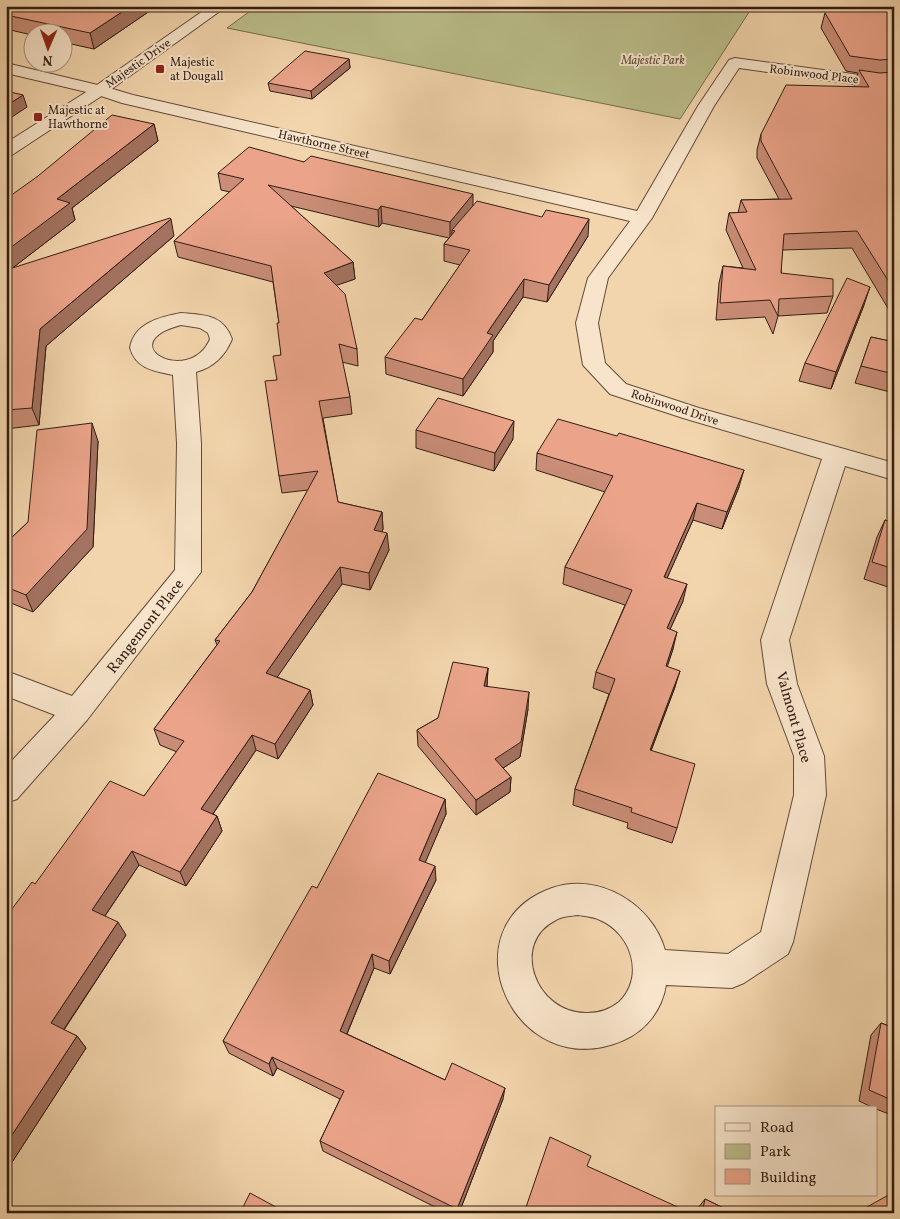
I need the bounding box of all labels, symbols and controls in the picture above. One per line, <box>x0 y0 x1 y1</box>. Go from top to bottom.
north arrow <box>22 22 72 72</box>
street label: Majestic Drive <box>103 35 175 92</box>
text: N <box>42 50 53 69</box>
park label: Majestic Park <box>620 53 685 69</box>
place label: Majestic at Dougall <box>170 55 224 85</box>
street label: Robinwood Place <box>768 62 860 88</box>
marker: Majestic at Dougall <box>154 63 166 75</box>
place label: Majestic at Hawthorne <box>48 103 108 133</box>
marker: Majestic at Hawthorne <box>32 111 44 123</box>
street label: Hawthorne Street <box>276 127 371 163</box>
street label: Robinwood Drive <box>629 386 721 430</box>
street label: Rangemont Place <box>103 575 190 678</box>
street label: Valmont Place <box>770 669 816 765</box>
legend <box>715 1106 878 1196</box>
text: Road <box>760 1118 794 1139</box>
text: Park <box>760 1142 791 1163</box>
text: Building <box>760 1168 817 1189</box>

